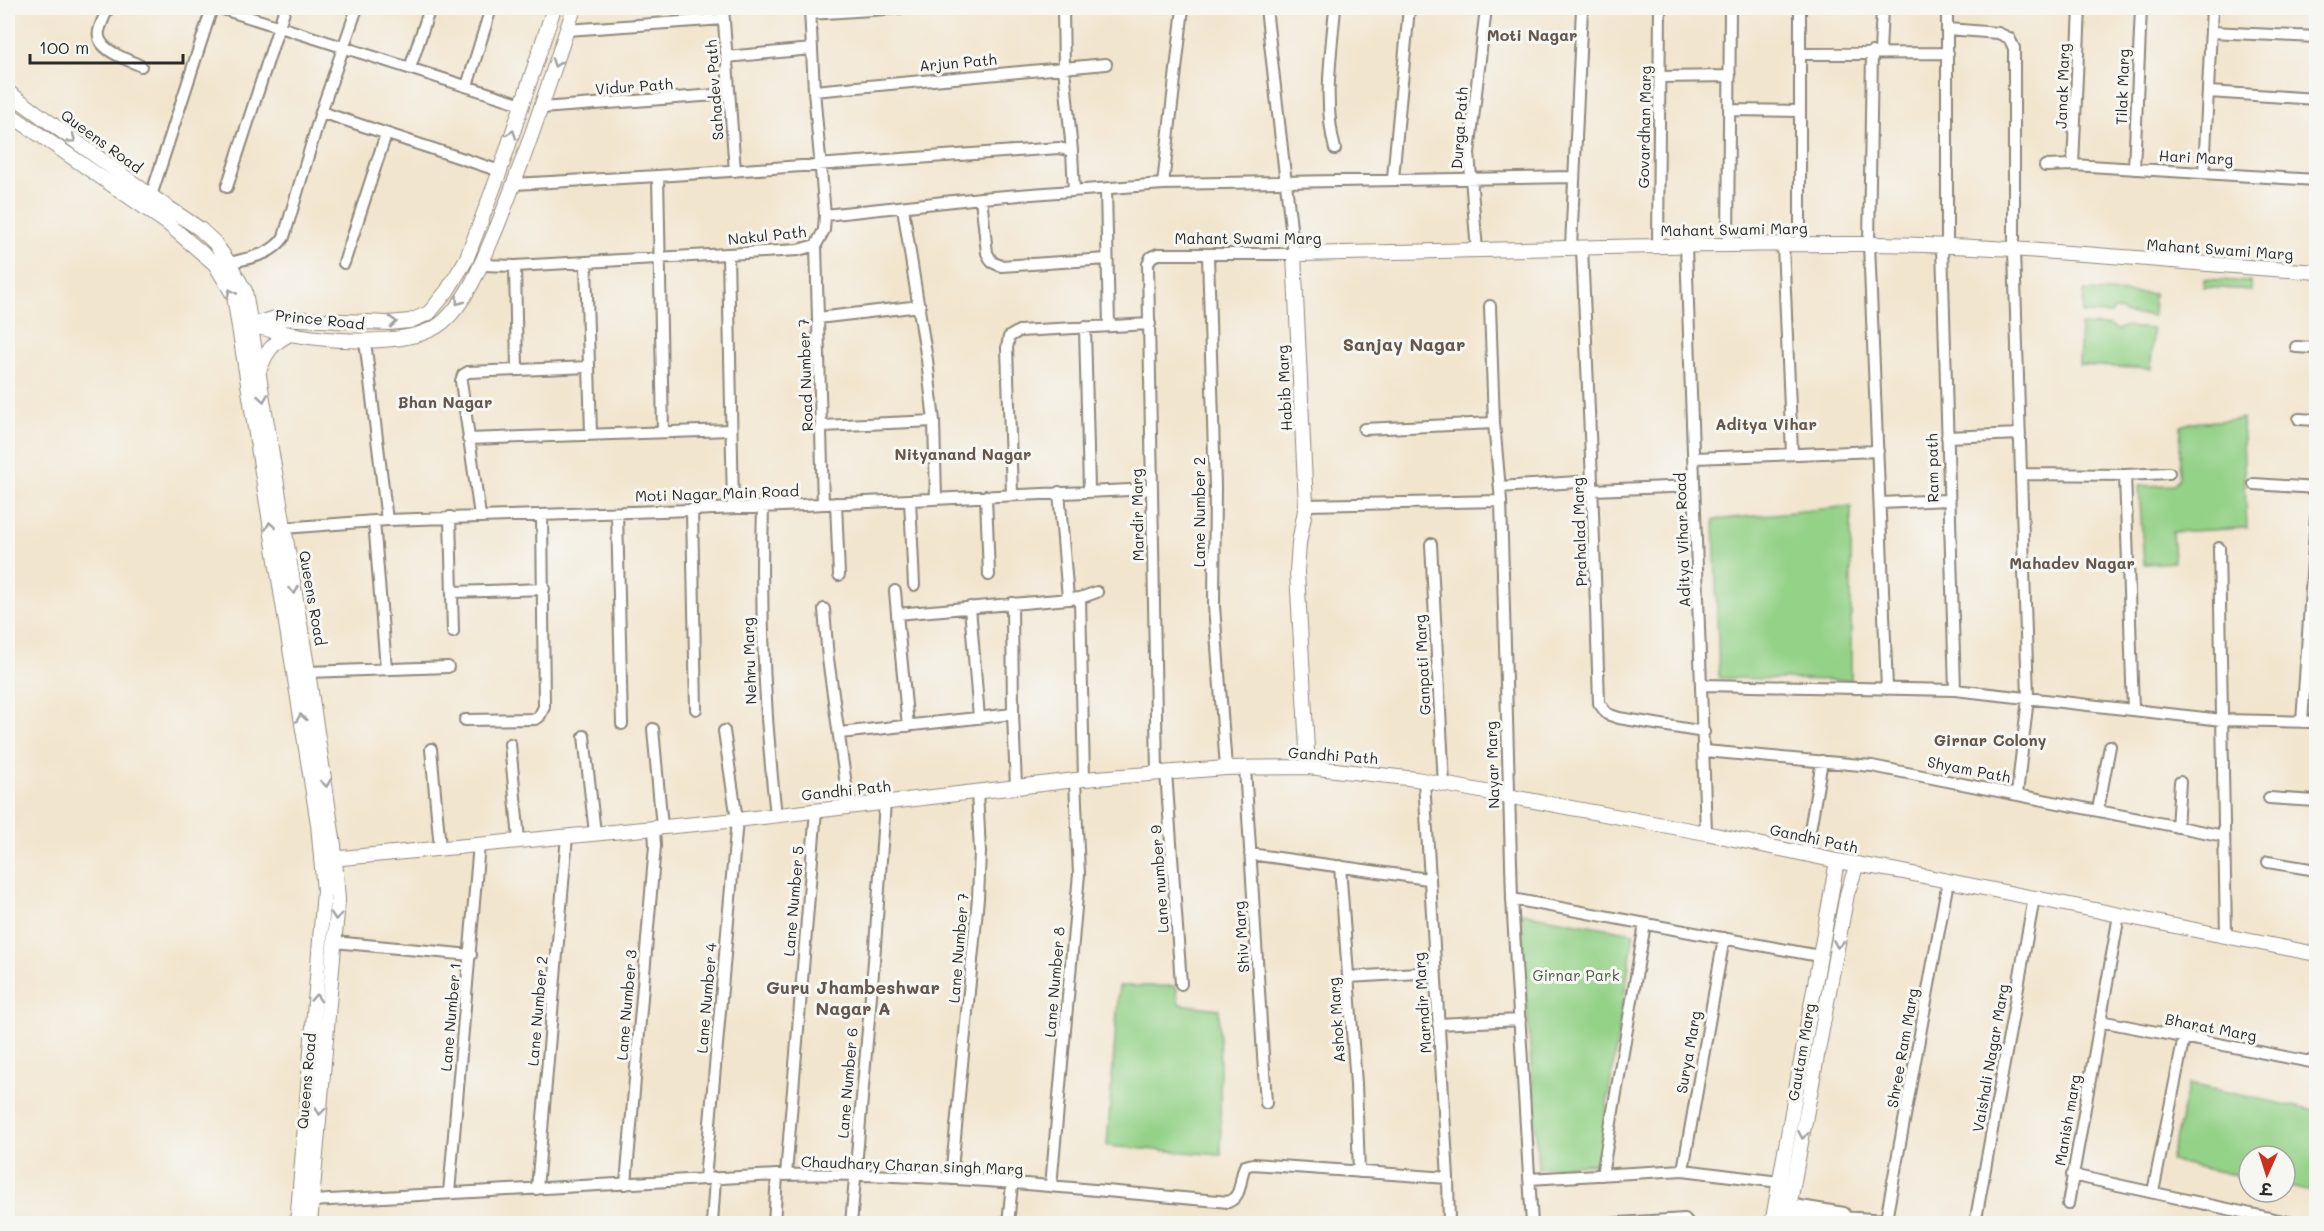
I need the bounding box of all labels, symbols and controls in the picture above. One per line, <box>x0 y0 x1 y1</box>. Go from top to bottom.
district label: Moti Nagar <box>1487 24 1577 45</box>
scale bar <box>30 27 183 65</box>
text: 100 m <box>39 35 89 59</box>
street label: Sahadev Path <box>701 39 727 141</box>
street label: Janak Marg <box>2051 43 2073 129</box>
street label: Tilak Marg <box>2111 48 2133 126</box>
street label: Arjun Path <box>918 49 998 75</box>
one-way arrow <box>551 57 563 68</box>
street label: Govardhan Marg <box>1633 65 1655 189</box>
street label: Vidur Path <box>594 73 674 99</box>
street label: Durga Path <box>1446 86 1472 170</box>
street label: Queens Road <box>57 105 147 177</box>
one-way arrow <box>505 129 518 140</box>
one-way arrow <box>65 132 76 143</box>
street label: Hari Marg <box>2158 145 2234 169</box>
street label: Mahant Swami Marg <box>1660 218 1808 240</box>
street label: Nakul Path <box>727 221 807 249</box>
street label: Mahant Swami Marg <box>1174 228 1322 248</box>
street label: Mahant Swami Marg <box>2146 234 2294 264</box>
one-way arrow <box>226 288 238 299</box>
one-way arrow <box>456 295 467 306</box>
street label: Prince Road <box>274 304 366 334</box>
one-way arrow <box>389 316 398 329</box>
street label: Road Number 7 <box>793 318 817 432</box>
district label: Sanjay Nagar <box>1343 332 1465 356</box>
street label: Habib Marg <box>1272 344 1296 432</box>
district label: Bhan Nagar <box>398 391 492 412</box>
one-way arrow <box>257 393 269 402</box>
district label: Aditya Vihar <box>1715 413 1817 434</box>
street label: Ram path <box>1921 433 1943 503</box>
district label: Nityanand Nagar <box>895 443 1031 464</box>
street label: Lane Number 2 <box>1189 457 1209 567</box>
street label: Mardir Marg <box>1126 468 1148 562</box>
street label: Aditya Vihar Road <box>1670 472 1694 608</box>
street label: Prahalad Marg <box>1567 477 1591 587</box>
street label: Moti Nagar Main Road <box>635 480 799 506</box>
one-way arrow <box>264 521 276 531</box>
street label: Queens Road <box>295 549 331 647</box>
district label: Mahadev Nagar <box>2009 552 2135 573</box>
one-way arrow <box>288 585 300 595</box>
street label: Ganpati Marg <box>1409 614 1435 716</box>
street label: Nehru Marg <box>737 617 761 705</box>
one-way arrow <box>295 714 308 724</box>
street label: Nayar Marg <box>1480 721 1504 809</box>
district label: Girnar Colony <box>1934 729 2047 750</box>
street label: Gandhi Path <box>1288 742 1378 768</box>
street label: Shyam Path <box>1926 751 2012 787</box>
street label: Gandhi Path <box>800 775 892 805</box>
one-way arrow <box>319 778 331 787</box>
street label: Gandhi Path <box>1768 819 1860 857</box>
street label: Lane number 9 <box>1145 824 1173 934</box>
street label: Lane Number 5 <box>778 845 808 957</box>
street label: Lane Number 7 <box>943 892 973 1004</box>
street label: Shiv Marg <box>1229 900 1253 973</box>
one-way arrow <box>330 912 343 921</box>
street label: Lane Number 8 <box>1039 926 1069 1038</box>
one-way arrow <box>1832 938 1845 948</box>
street label: Lane Number 4 <box>691 942 721 1054</box>
street label: Lane Number 3 <box>611 949 641 1061</box>
street label: Marndir Marg <box>1408 952 1436 1054</box>
street label: Lane Number 2 <box>522 955 552 1067</box>
street label: Lane Number 1 <box>435 962 465 1072</box>
park label: Girnar Park <box>1532 965 1620 985</box>
district label: Guru Jhambeshwar Nagar A <box>766 975 940 1020</box>
street label: Ashok Marg <box>1323 976 1349 1063</box>
street label: Vaishali Nagar Marg <box>1967 982 2013 1134</box>
street label: Shree Ram Marg <box>1882 986 1922 1109</box>
one-way arrow <box>309 993 322 1002</box>
street label: Gautam Marg <box>1783 1001 1819 1102</box>
street label: Bharat Marg <box>2163 1008 2259 1046</box>
street label: Surya Marg <box>1671 1009 1705 1095</box>
street label: Lane Number 6 <box>832 1027 862 1139</box>
street label: Queens Road <box>292 1032 320 1130</box>
street label: Manish marg <box>2049 1073 2085 1167</box>
one-way arrow <box>314 1106 327 1115</box>
one-way arrow <box>1797 1130 1810 1140</box>
north arrow <box>2237 1144 2297 1204</box>
street label: Chaudhary Charan singh Marg <box>801 1151 1024 1179</box>
text: उ <box>2259 1179 2274 1200</box>

